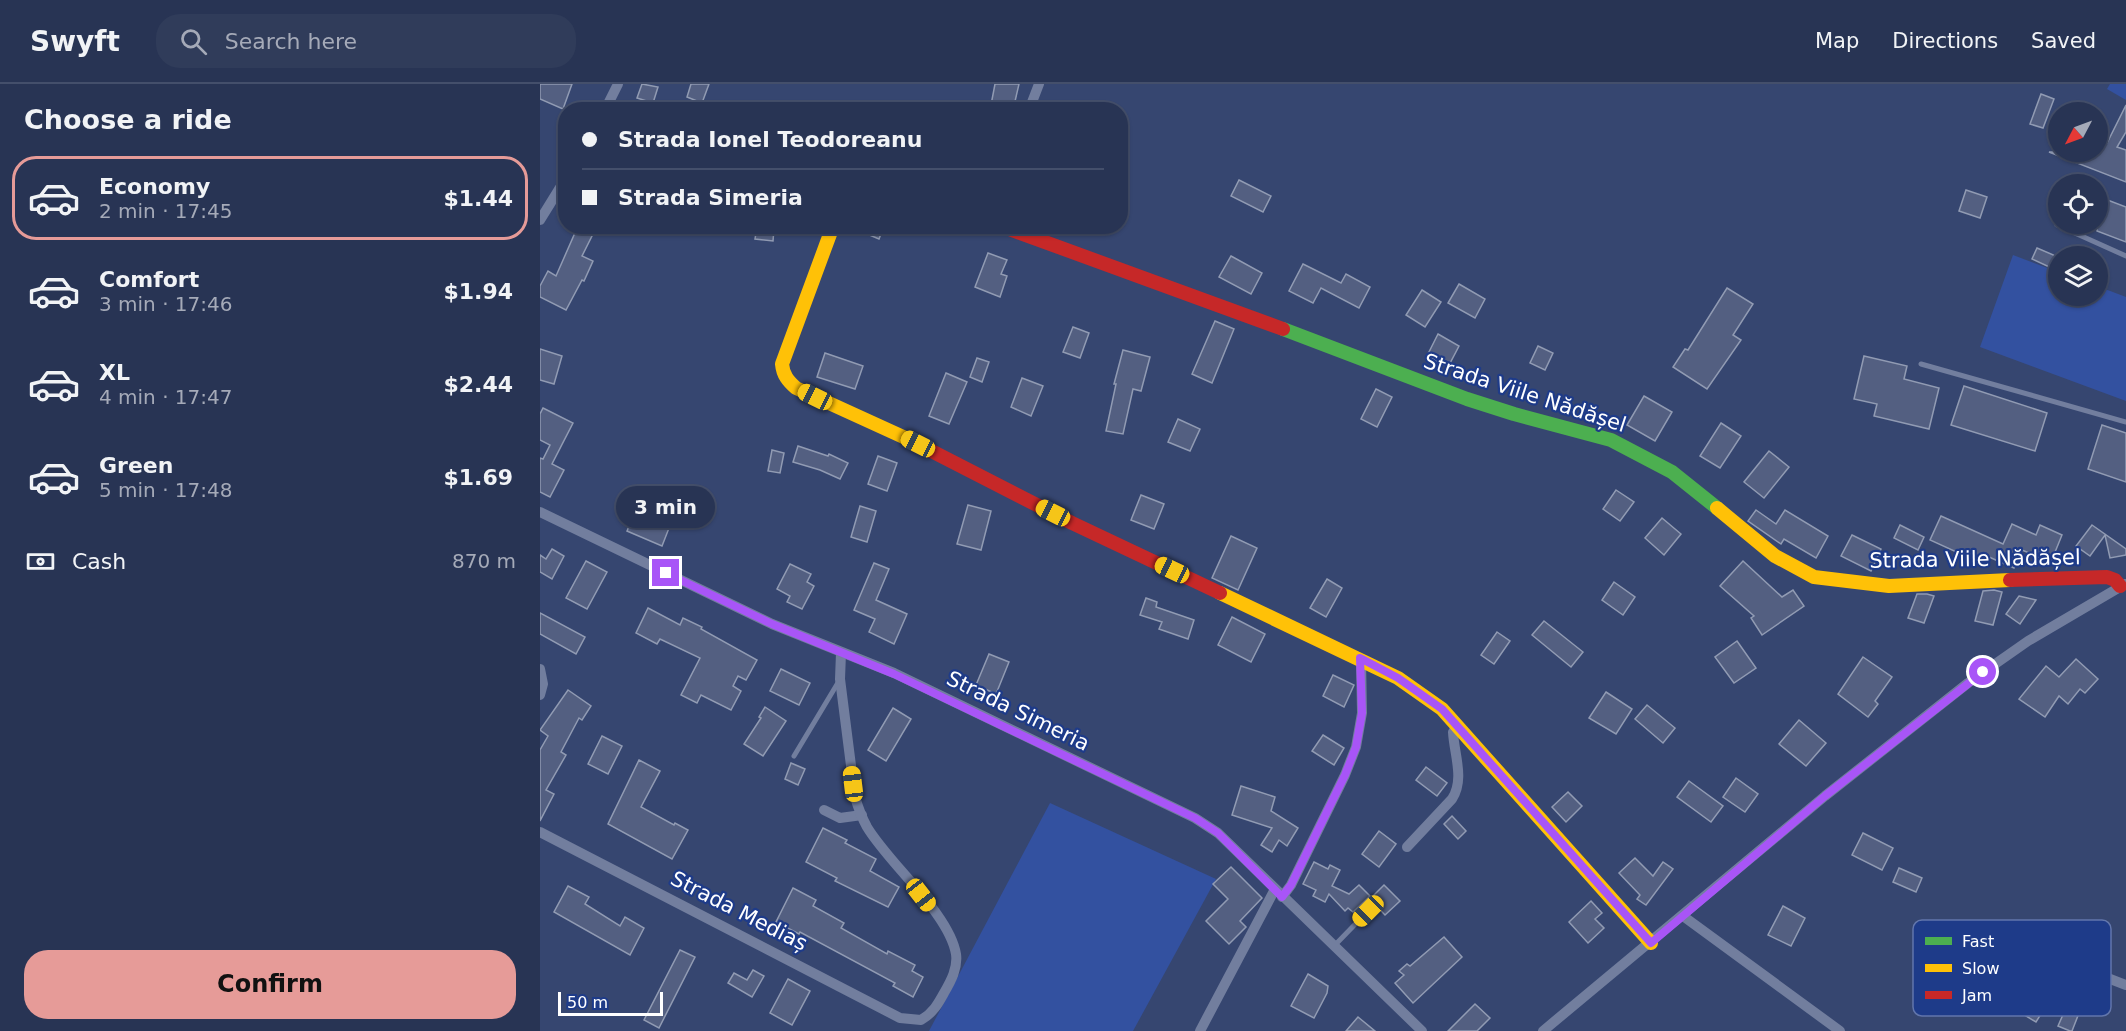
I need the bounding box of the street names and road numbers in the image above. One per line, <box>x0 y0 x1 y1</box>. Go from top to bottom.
street label: Strada Viile Nădășel <box>1421 349 1629 437</box>
street label: Strada Viile Nădășel <box>1869 545 2081 573</box>
street label: Strada Simeria <box>943 666 1093 756</box>
street label: Strada Mediaș <box>667 866 811 956</box>

